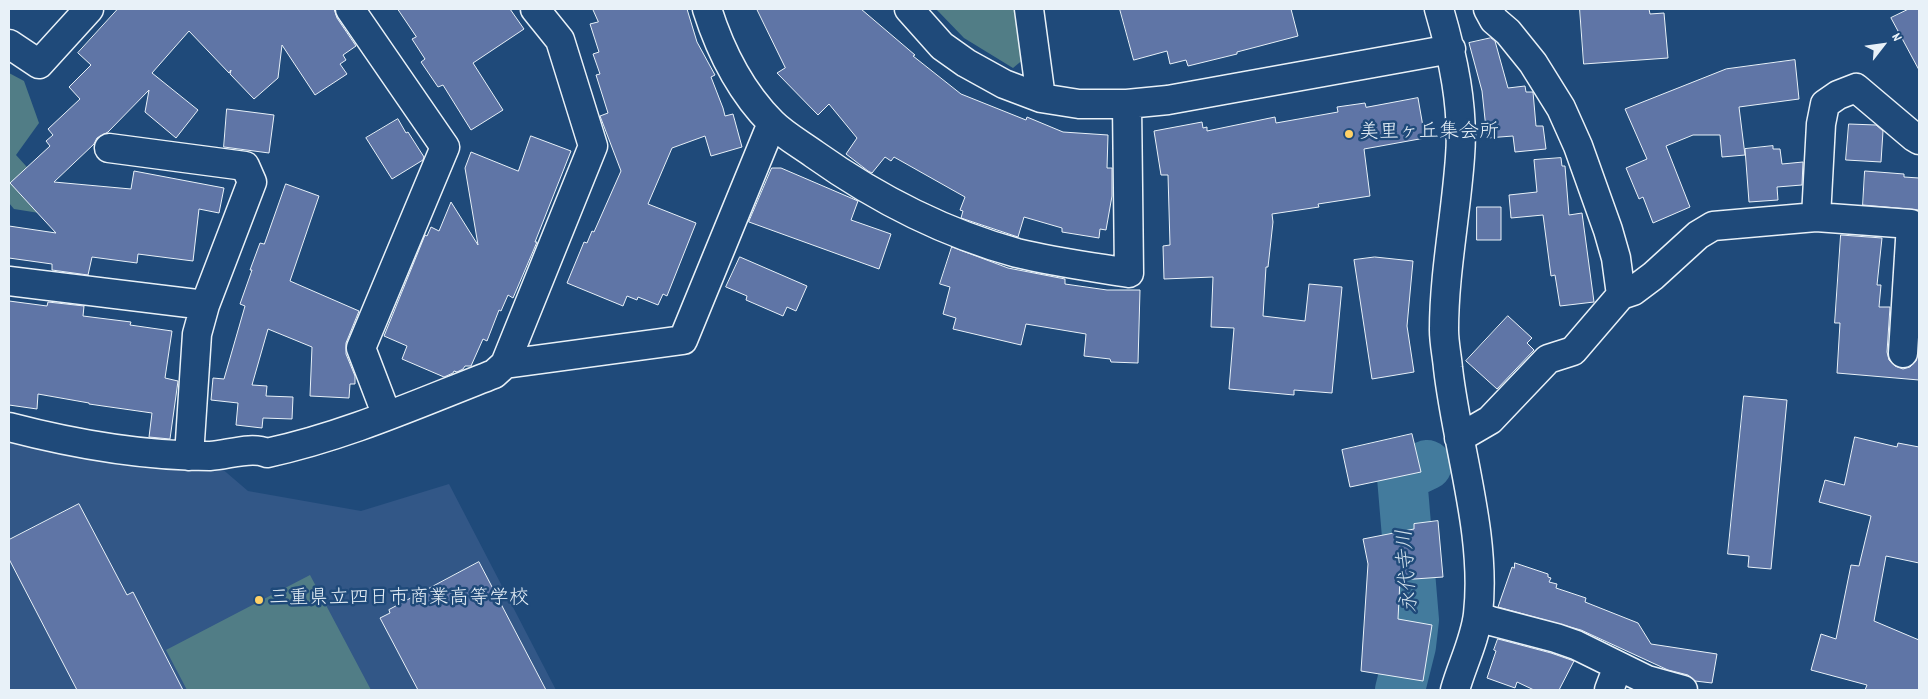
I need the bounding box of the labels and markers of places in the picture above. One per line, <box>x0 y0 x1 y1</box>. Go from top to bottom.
place label: 美里ヶ丘集会所 <box>1359 122 1499 146</box>
marker: 美里ヶ丘集会所 <box>1343 128 1355 140</box>
place label: 三重県立四日市商業高等学校 <box>269 588 529 612</box>
marker: 三重県立四日市商業高等学校 <box>253 594 265 606</box>

